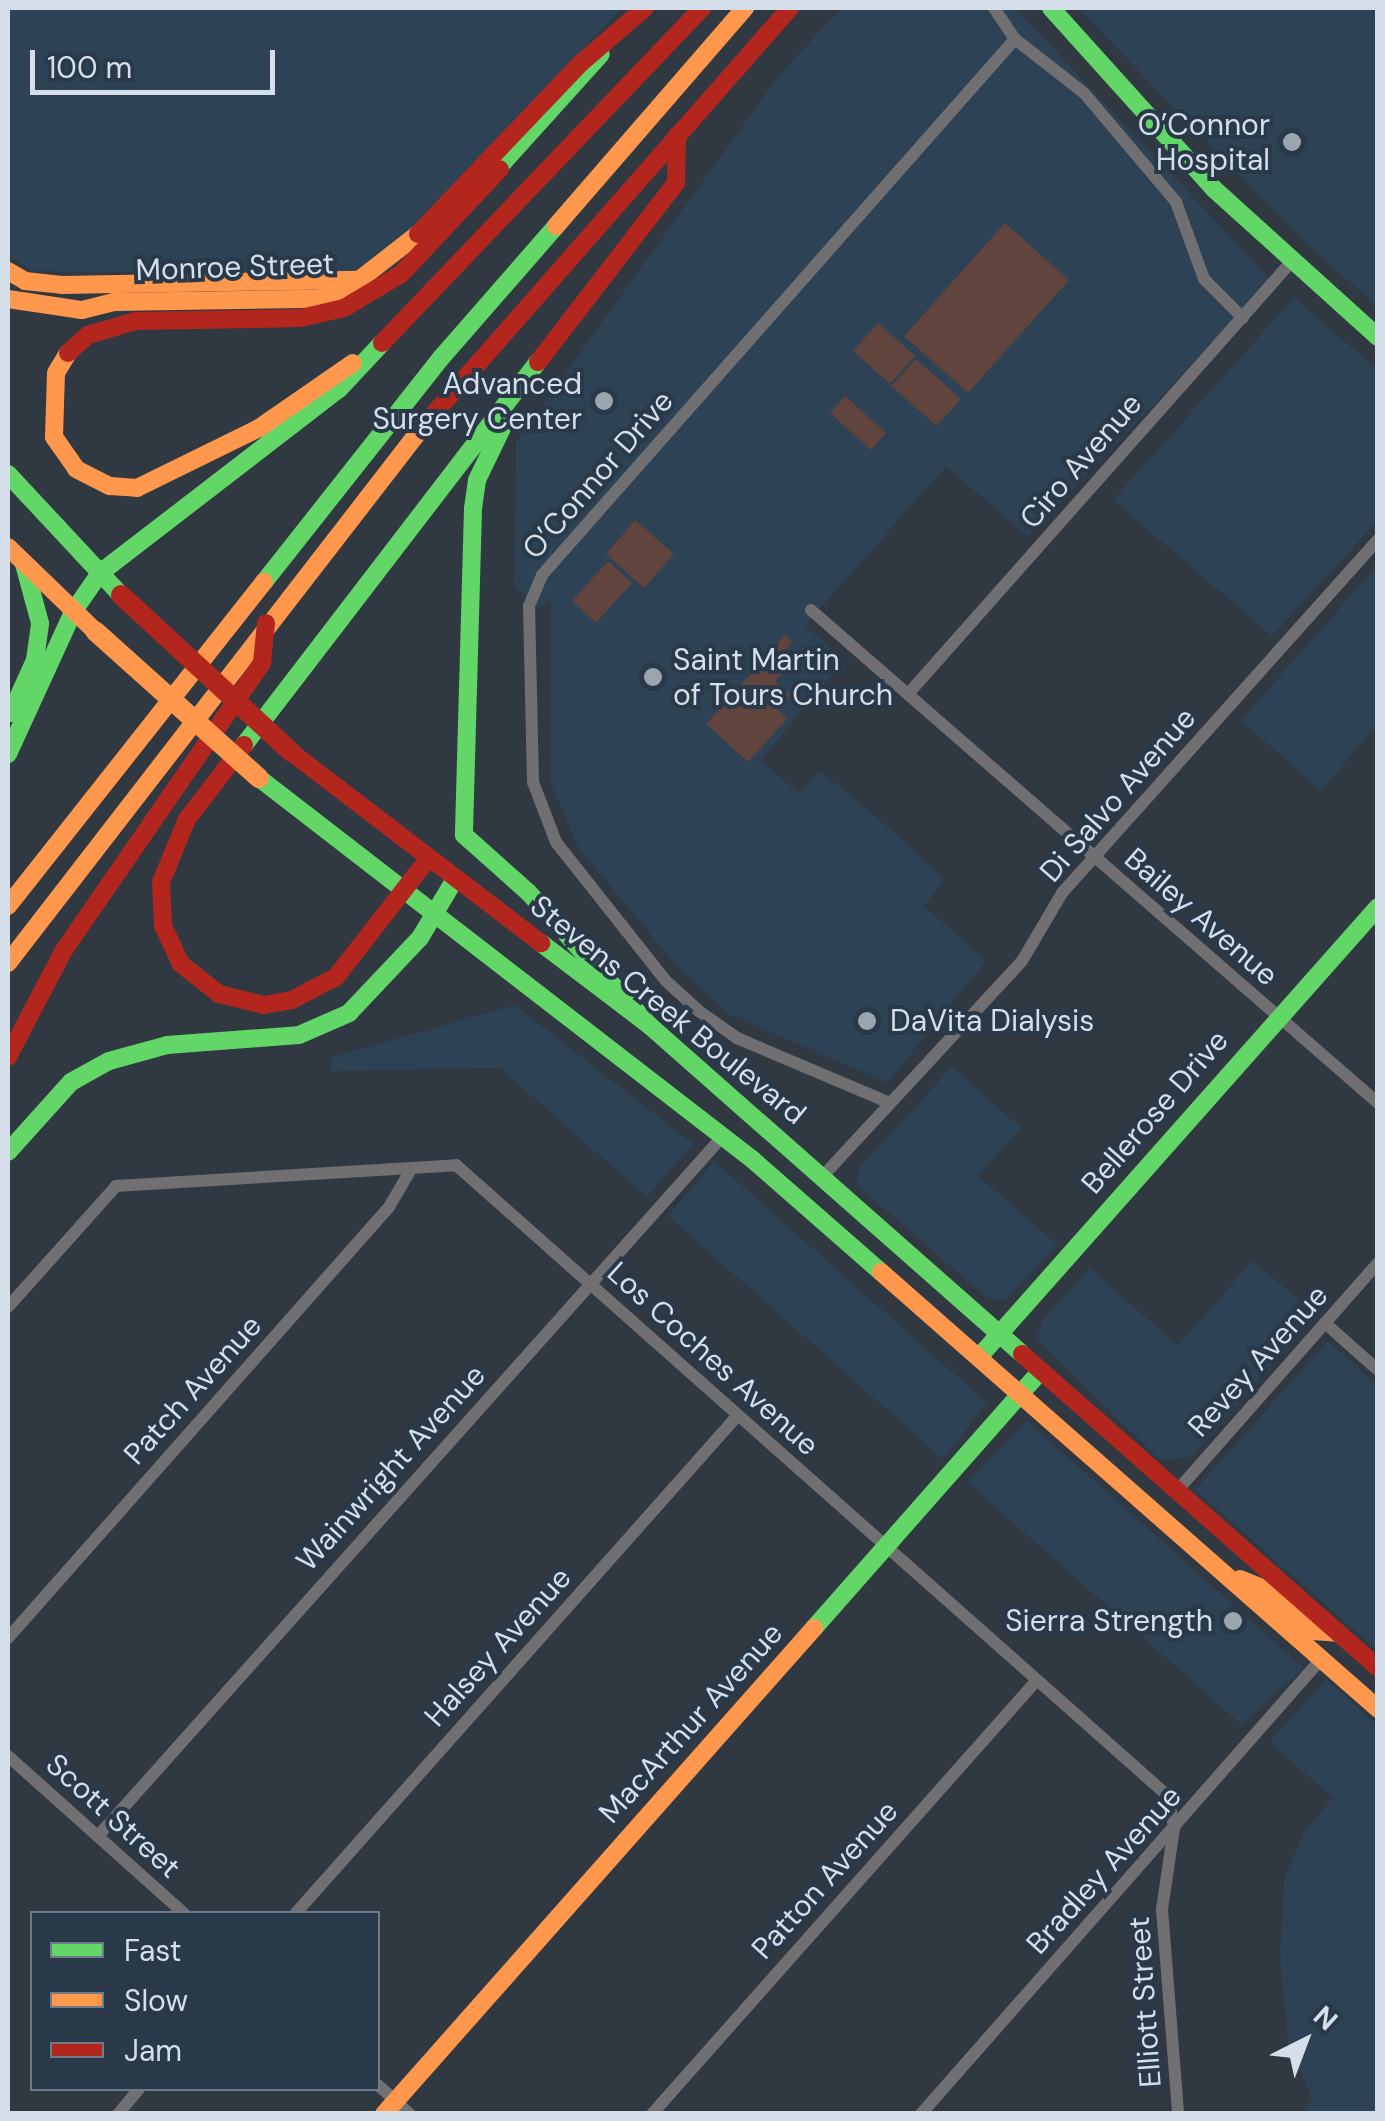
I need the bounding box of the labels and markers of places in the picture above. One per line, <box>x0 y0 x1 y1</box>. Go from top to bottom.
place label: O’Connor Hospital <box>1138 107 1270 178</box>
marker: O’Connor Hospital <box>1279 129 1305 155</box>
place label: Advanced Surgery Center <box>372 366 582 436</box>
marker: Advanced Surgery Center <box>591 388 617 414</box>
place label: Saint Martin of Tours Church <box>673 642 893 712</box>
marker: Saint Martin of Tours Church <box>642 666 664 688</box>
place label: DaVita Dialysis <box>890 1003 1094 1039</box>
marker: DaVita Dialysis <box>854 1008 880 1034</box>
place label: Sierra Strength <box>1005 1603 1213 1639</box>
marker: Sierra Strength <box>1222 1610 1244 1632</box>

